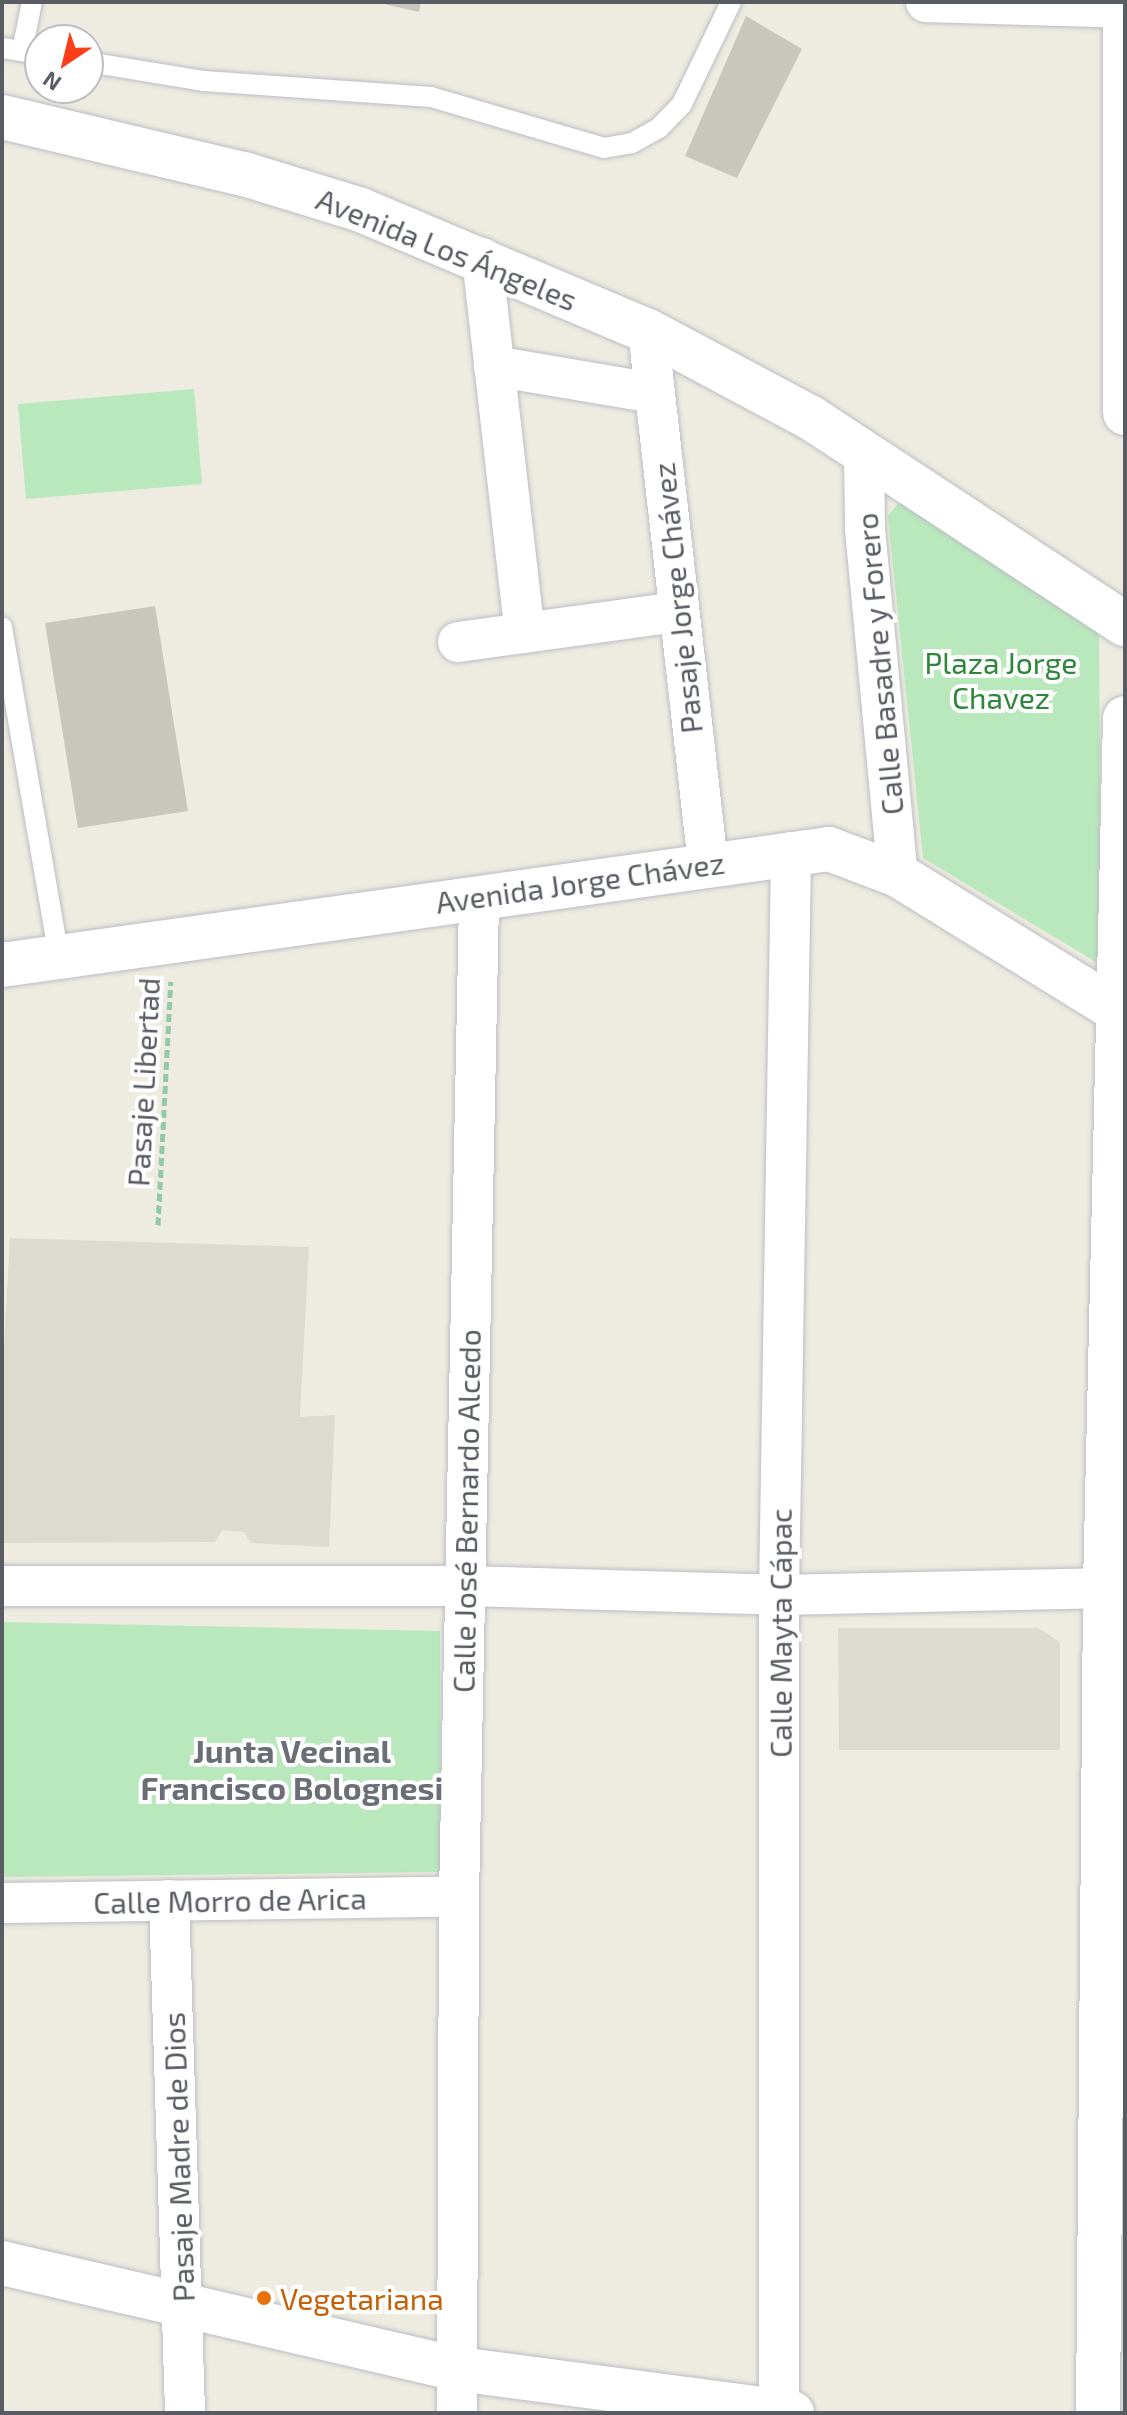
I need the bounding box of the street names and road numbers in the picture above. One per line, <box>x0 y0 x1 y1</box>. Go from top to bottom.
street label: Avenida Los Ángeles <box>311 180 583 318</box>
street label: Pasaje Jorge Chávez <box>645 460 709 736</box>
street label: Calle Basadre y Forero <box>848 511 910 817</box>
street label: Avenida Jorge Chávez <box>433 844 727 920</box>
street label: Pasaje Libertad <box>120 977 166 1187</box>
street label: Calle José Bernardo Alcedo <box>445 1328 487 1694</box>
street label: Calle Mayta Cápac <box>762 1508 798 1758</box>
street label: Calle Morro de Arica <box>93 1880 367 1920</box>
street label: Pasaje Madre de Dios <box>155 2011 201 2303</box>

